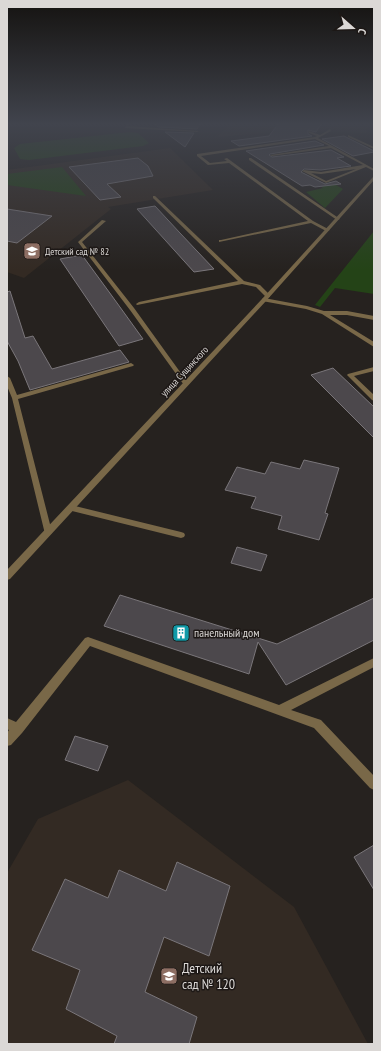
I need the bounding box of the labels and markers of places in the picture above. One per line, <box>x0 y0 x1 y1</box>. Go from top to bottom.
school or university icon: Детский сад № 82 <box>22 241 42 261</box>
place label: Детский сад № 82 <box>45 245 109 258</box>
building icon: панельный дом <box>171 623 191 643</box>
place label: панельный дом <box>194 625 260 640</box>
place label: Детский сад № 120 <box>182 959 235 993</box>
school or university icon: Детский сад № 120 <box>159 966 179 986</box>

